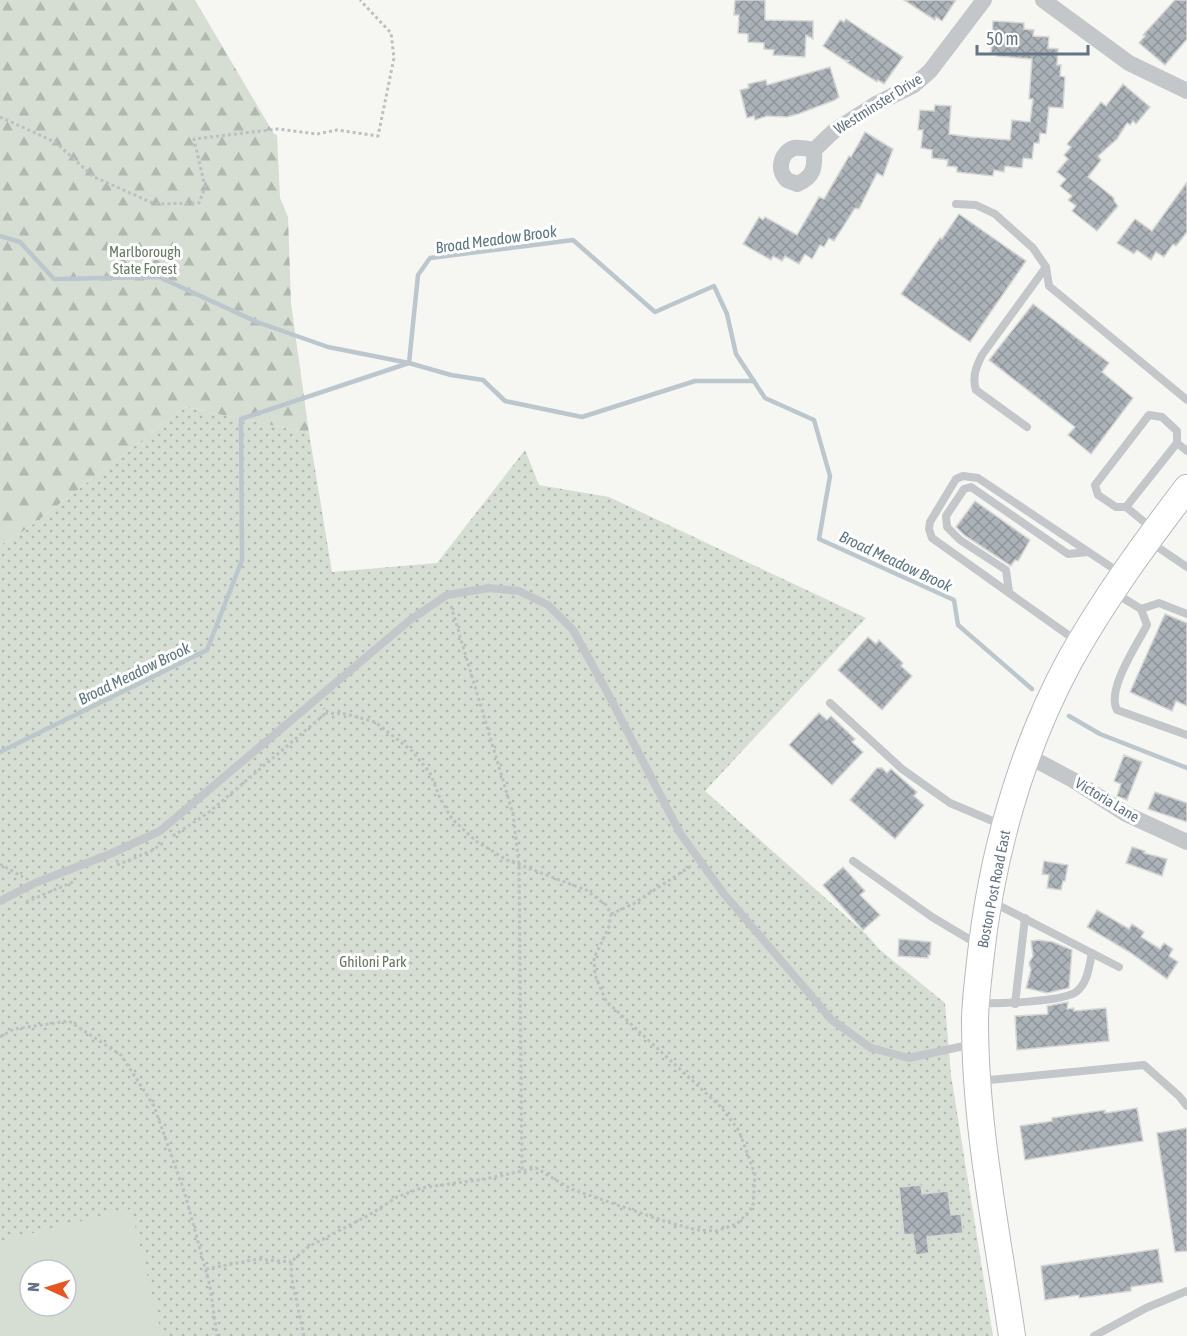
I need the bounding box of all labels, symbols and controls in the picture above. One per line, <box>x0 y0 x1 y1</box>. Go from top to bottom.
scale bar <box>977 18 1088 56</box>
text: 50 m <box>986 28 1018 49</box>
street label: Westminster Drive <box>831 70 925 137</box>
water label: Broad Meadow Brook <box>434 221 559 256</box>
park label: Marlborough State Forest <box>109 243 181 277</box>
water label: Broad Meadow Brook <box>837 527 956 595</box>
water label: Broad Meadow Brook <box>75 638 194 708</box>
street label: Victoria Lane <box>1072 774 1142 825</box>
street label: Boston Post Road East <box>974 829 1013 949</box>
park label: Ghiloni Park <box>339 953 407 970</box>
north arrow <box>18 1258 78 1318</box>
text: N <box>24 1282 42 1292</box>

